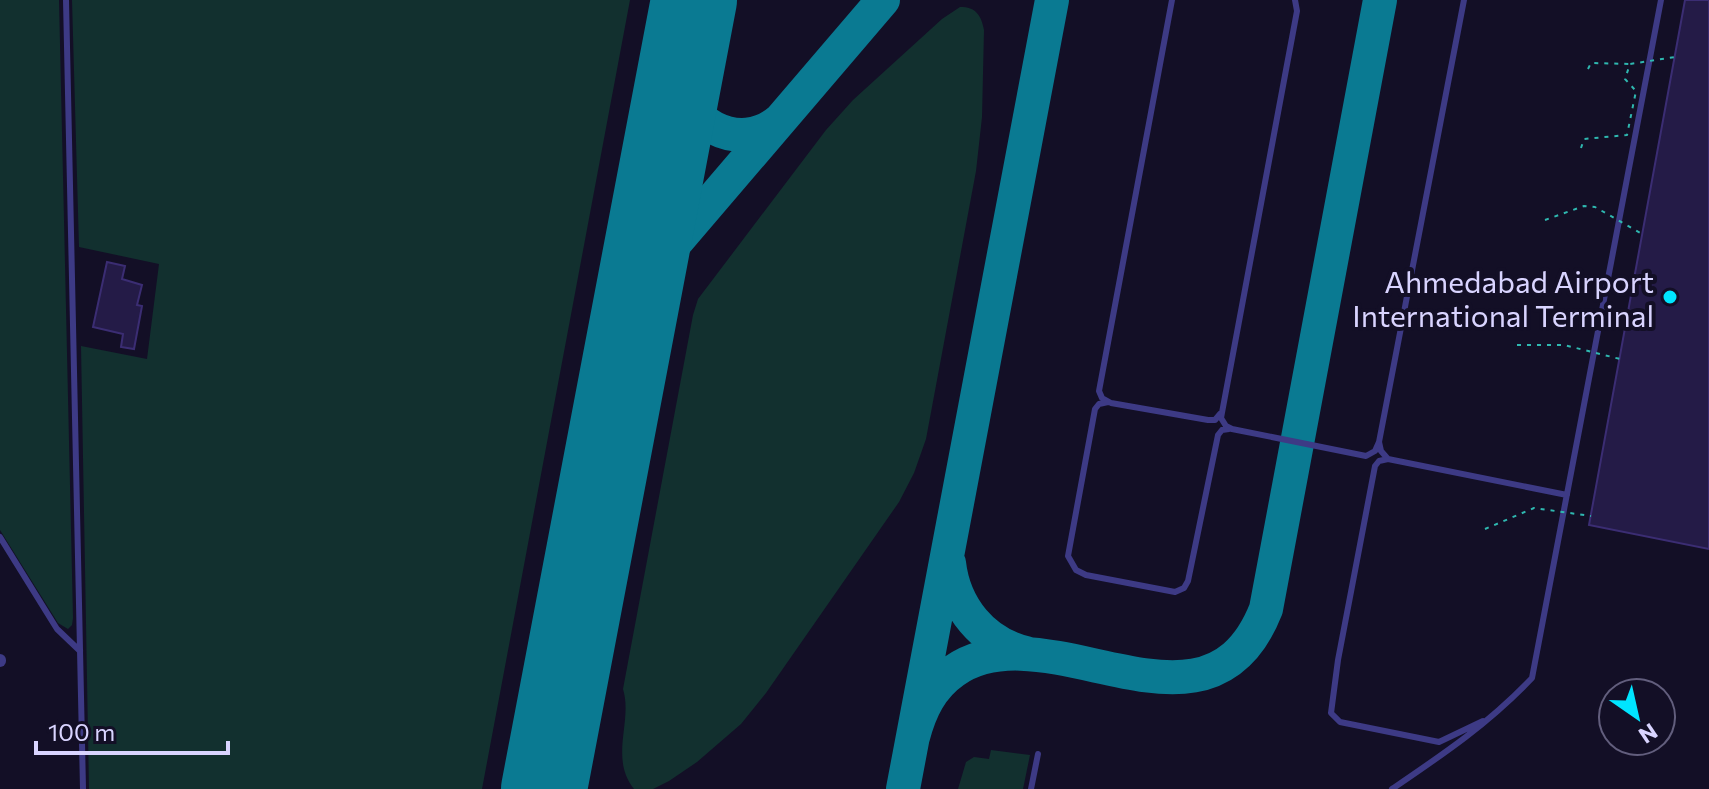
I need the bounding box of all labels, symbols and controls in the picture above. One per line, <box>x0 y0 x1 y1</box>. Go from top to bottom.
place label: Ahmedabad Airport International Terminal <box>1352 262 1654 333</box>
marker: Ahmedabad Airport International Terminal <box>1661 288 1679 306</box>
north arrow <box>1597 677 1677 757</box>
scale bar <box>36 705 228 755</box>
text: 100 m <box>48 717 115 746</box>
text: N <box>1634 718 1663 750</box>

